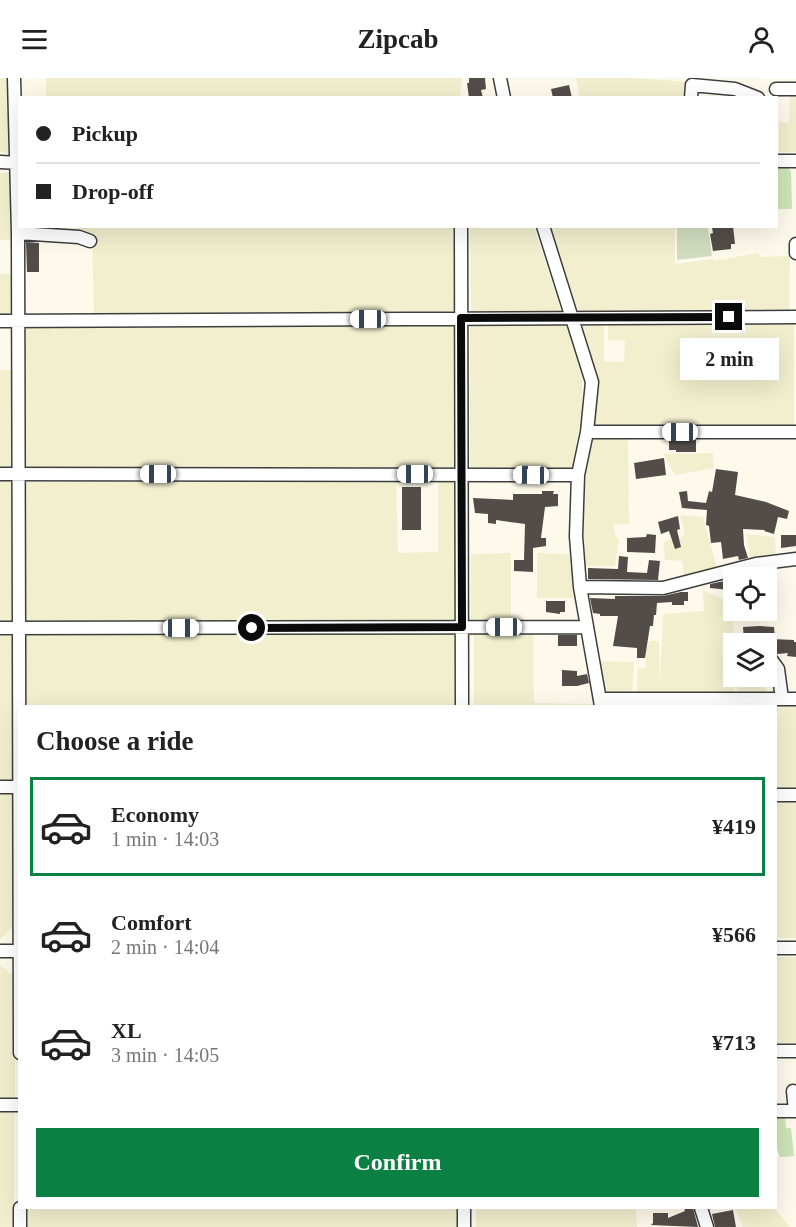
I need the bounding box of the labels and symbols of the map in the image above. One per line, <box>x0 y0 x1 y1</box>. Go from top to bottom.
route end <box>715 303 742 330</box>
car <box>350 310 386 328</box>
callout: 2 min <box>680 338 778 380</box>
car <box>662 423 698 441</box>
car <box>140 465 176 483</box>
car <box>397 465 433 483</box>
car <box>513 466 549 484</box>
route start <box>238 614 265 641</box>
car <box>486 618 522 636</box>
car <box>163 619 199 637</box>

